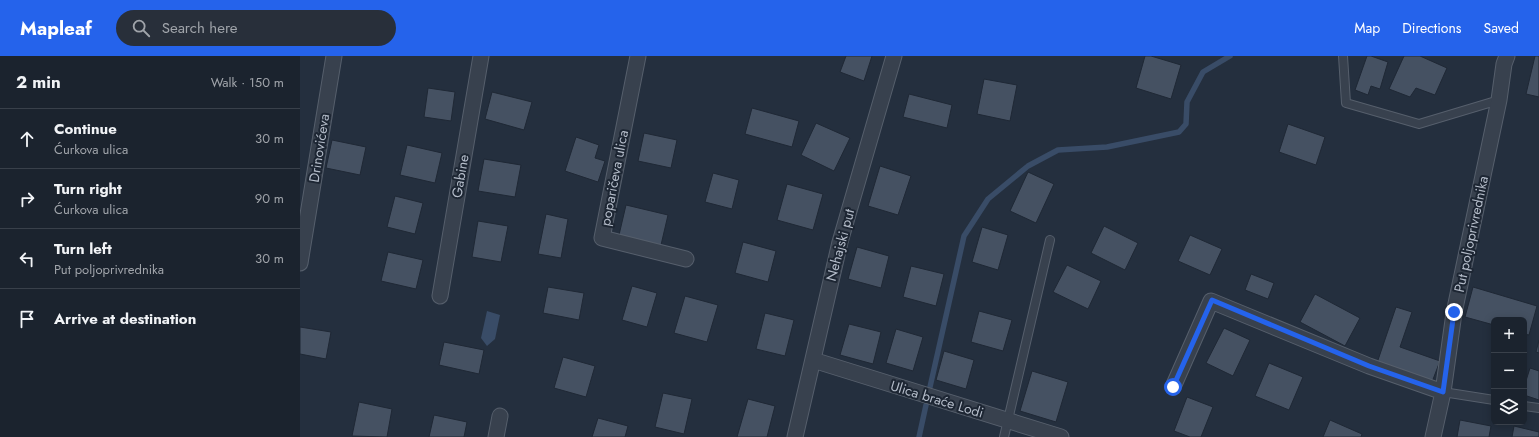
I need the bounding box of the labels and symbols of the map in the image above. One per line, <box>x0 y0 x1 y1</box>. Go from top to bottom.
street label: Drinovićeva <box>304 112 334 184</box>
street label: poparičeva ulica <box>595 128 633 228</box>
street label: Gabine <box>446 153 474 199</box>
street label: Put poljoprivrednika <box>1449 174 1493 294</box>
street label: Nehajski put <box>821 206 859 283</box>
route end <box>1445 303 1463 321</box>
street label: Ulica braće Lodi <box>888 375 986 423</box>
route start <box>1164 378 1182 396</box>

